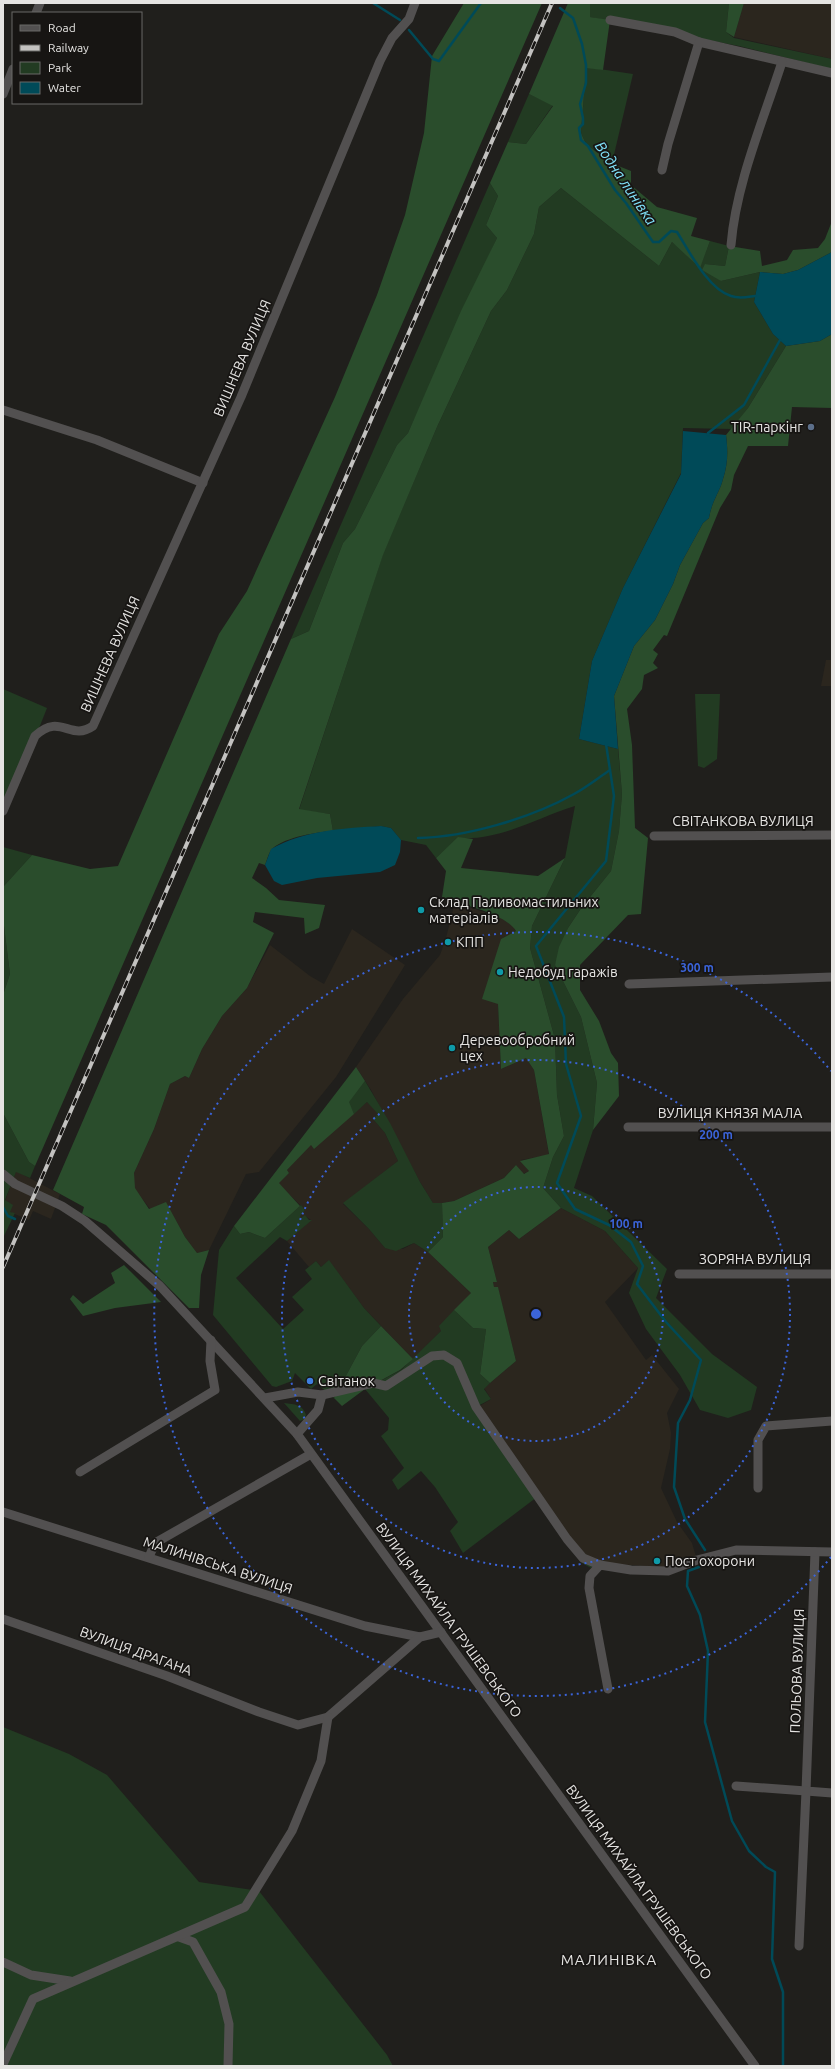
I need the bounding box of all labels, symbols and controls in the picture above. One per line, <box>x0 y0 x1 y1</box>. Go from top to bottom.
legend <box>12 12 142 104</box>
text: Road <box>48 21 76 34</box>
text: Railway <box>48 41 89 54</box>
text: Park <box>48 61 72 74</box>
text: Water <box>48 81 81 94</box>
water label: Водна линівка <box>592 138 660 228</box>
street label: ВИШНЕВА ВУЛИЦЯ <box>210 297 274 419</box>
place label: TIR-паркінг <box>731 419 803 435</box>
marker: TIR-паркінг <box>806 422 816 432</box>
street label: ВИШНЕВА ВУЛИЦЯ <box>77 593 143 715</box>
street label: СВІТАНКОВА ВУЛИЦЯ <box>672 813 814 829</box>
place label: Склад Паливомастильних матеріалів <box>429 894 599 926</box>
marker: Склад Паливомастильних матеріалів <box>416 905 426 915</box>
place label: КПП <box>456 934 484 950</box>
marker: КПП <box>443 937 453 947</box>
text: 300 m <box>680 961 714 974</box>
place label: Недобуд гаражів <box>508 964 618 980</box>
marker: Недобуд гаражів <box>495 967 505 977</box>
place label: Деревообробний цех <box>460 1032 575 1064</box>
marker: Деревообробний цех <box>447 1043 457 1053</box>
street label: ВУЛИЦЯ КНЯЗЯ МАЛА <box>658 1105 802 1121</box>
text: 200 m <box>699 1128 733 1141</box>
text: 100 m <box>609 1217 643 1230</box>
street label: ЗОРЯНА ВУЛИЦЯ <box>699 1251 811 1267</box>
centre of rings <box>529 1307 543 1321</box>
place label: Світанок <box>318 1373 375 1389</box>
marker: Світанок <box>305 1376 315 1386</box>
street label: ВУЛИЦЯ МИХАЙЛА ГРУШЕВСЬКОГО <box>373 1519 526 1721</box>
street label: МАЛИНІВСЬКА ВУЛИЦЯ <box>141 1533 295 1597</box>
place label: Пост охорони <box>665 1553 755 1569</box>
marker: Пост охорони <box>652 1556 662 1566</box>
street label: ПОЛЬОВА ВУЛИЦЯ <box>787 1608 807 1734</box>
street label: ВУЛИЦЯ ДРАГАНА <box>78 1623 194 1679</box>
street label: ВУЛИЦЯ МИХАЙЛА ГРУШЕВСЬКОГО <box>563 1781 716 1983</box>
district label: МАЛИНІВКА <box>561 1951 657 1968</box>

